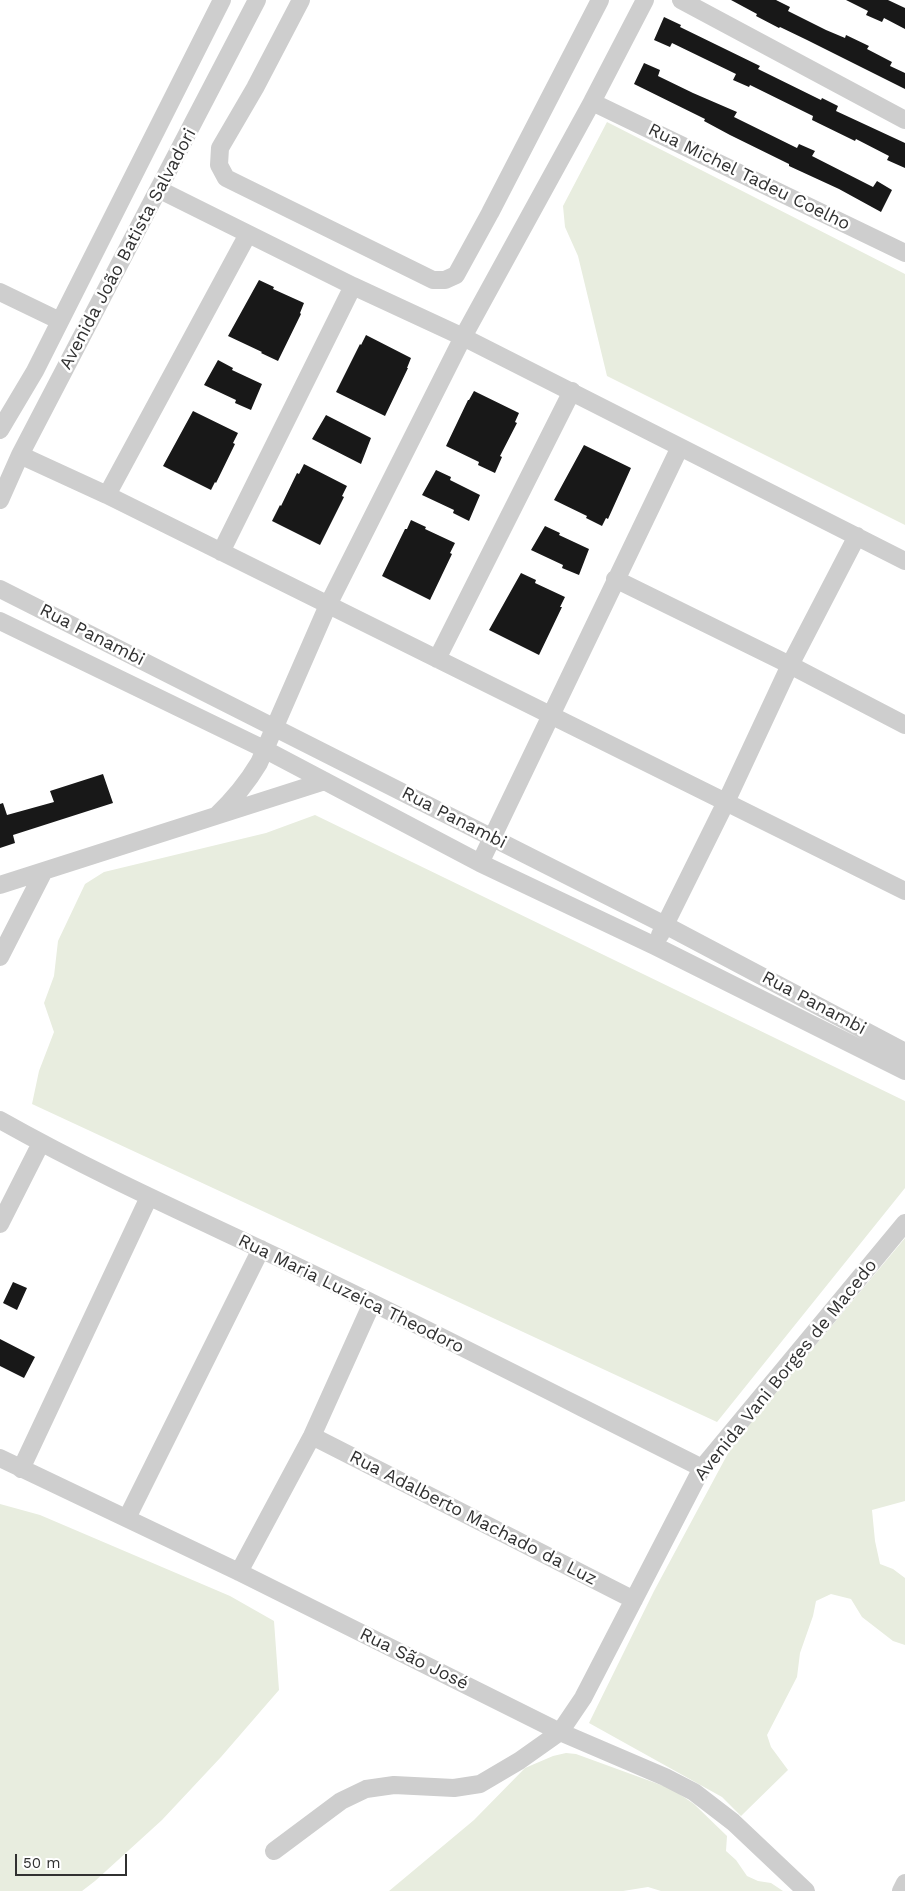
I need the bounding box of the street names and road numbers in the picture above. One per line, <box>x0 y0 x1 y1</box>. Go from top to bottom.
street label: Rua Michel Tadeu Coelho <box>645 119 853 235</box>
street label: Avenida João Batista Salvadori <box>55 125 201 373</box>
street label: Rua Panambi <box>36 599 148 671</box>
street label: Rua Panambi <box>398 782 510 854</box>
street label: Rua Panambi <box>758 966 870 1040</box>
street label: Rua Maria Luzeica Theodoro <box>235 1230 467 1358</box>
street label: Avenida Vani Borges de Macedo <box>690 1255 882 1485</box>
street label: Rua Adalberto Machado da Luz <box>346 1446 600 1590</box>
street label: Rua São José <box>356 1623 472 1695</box>

